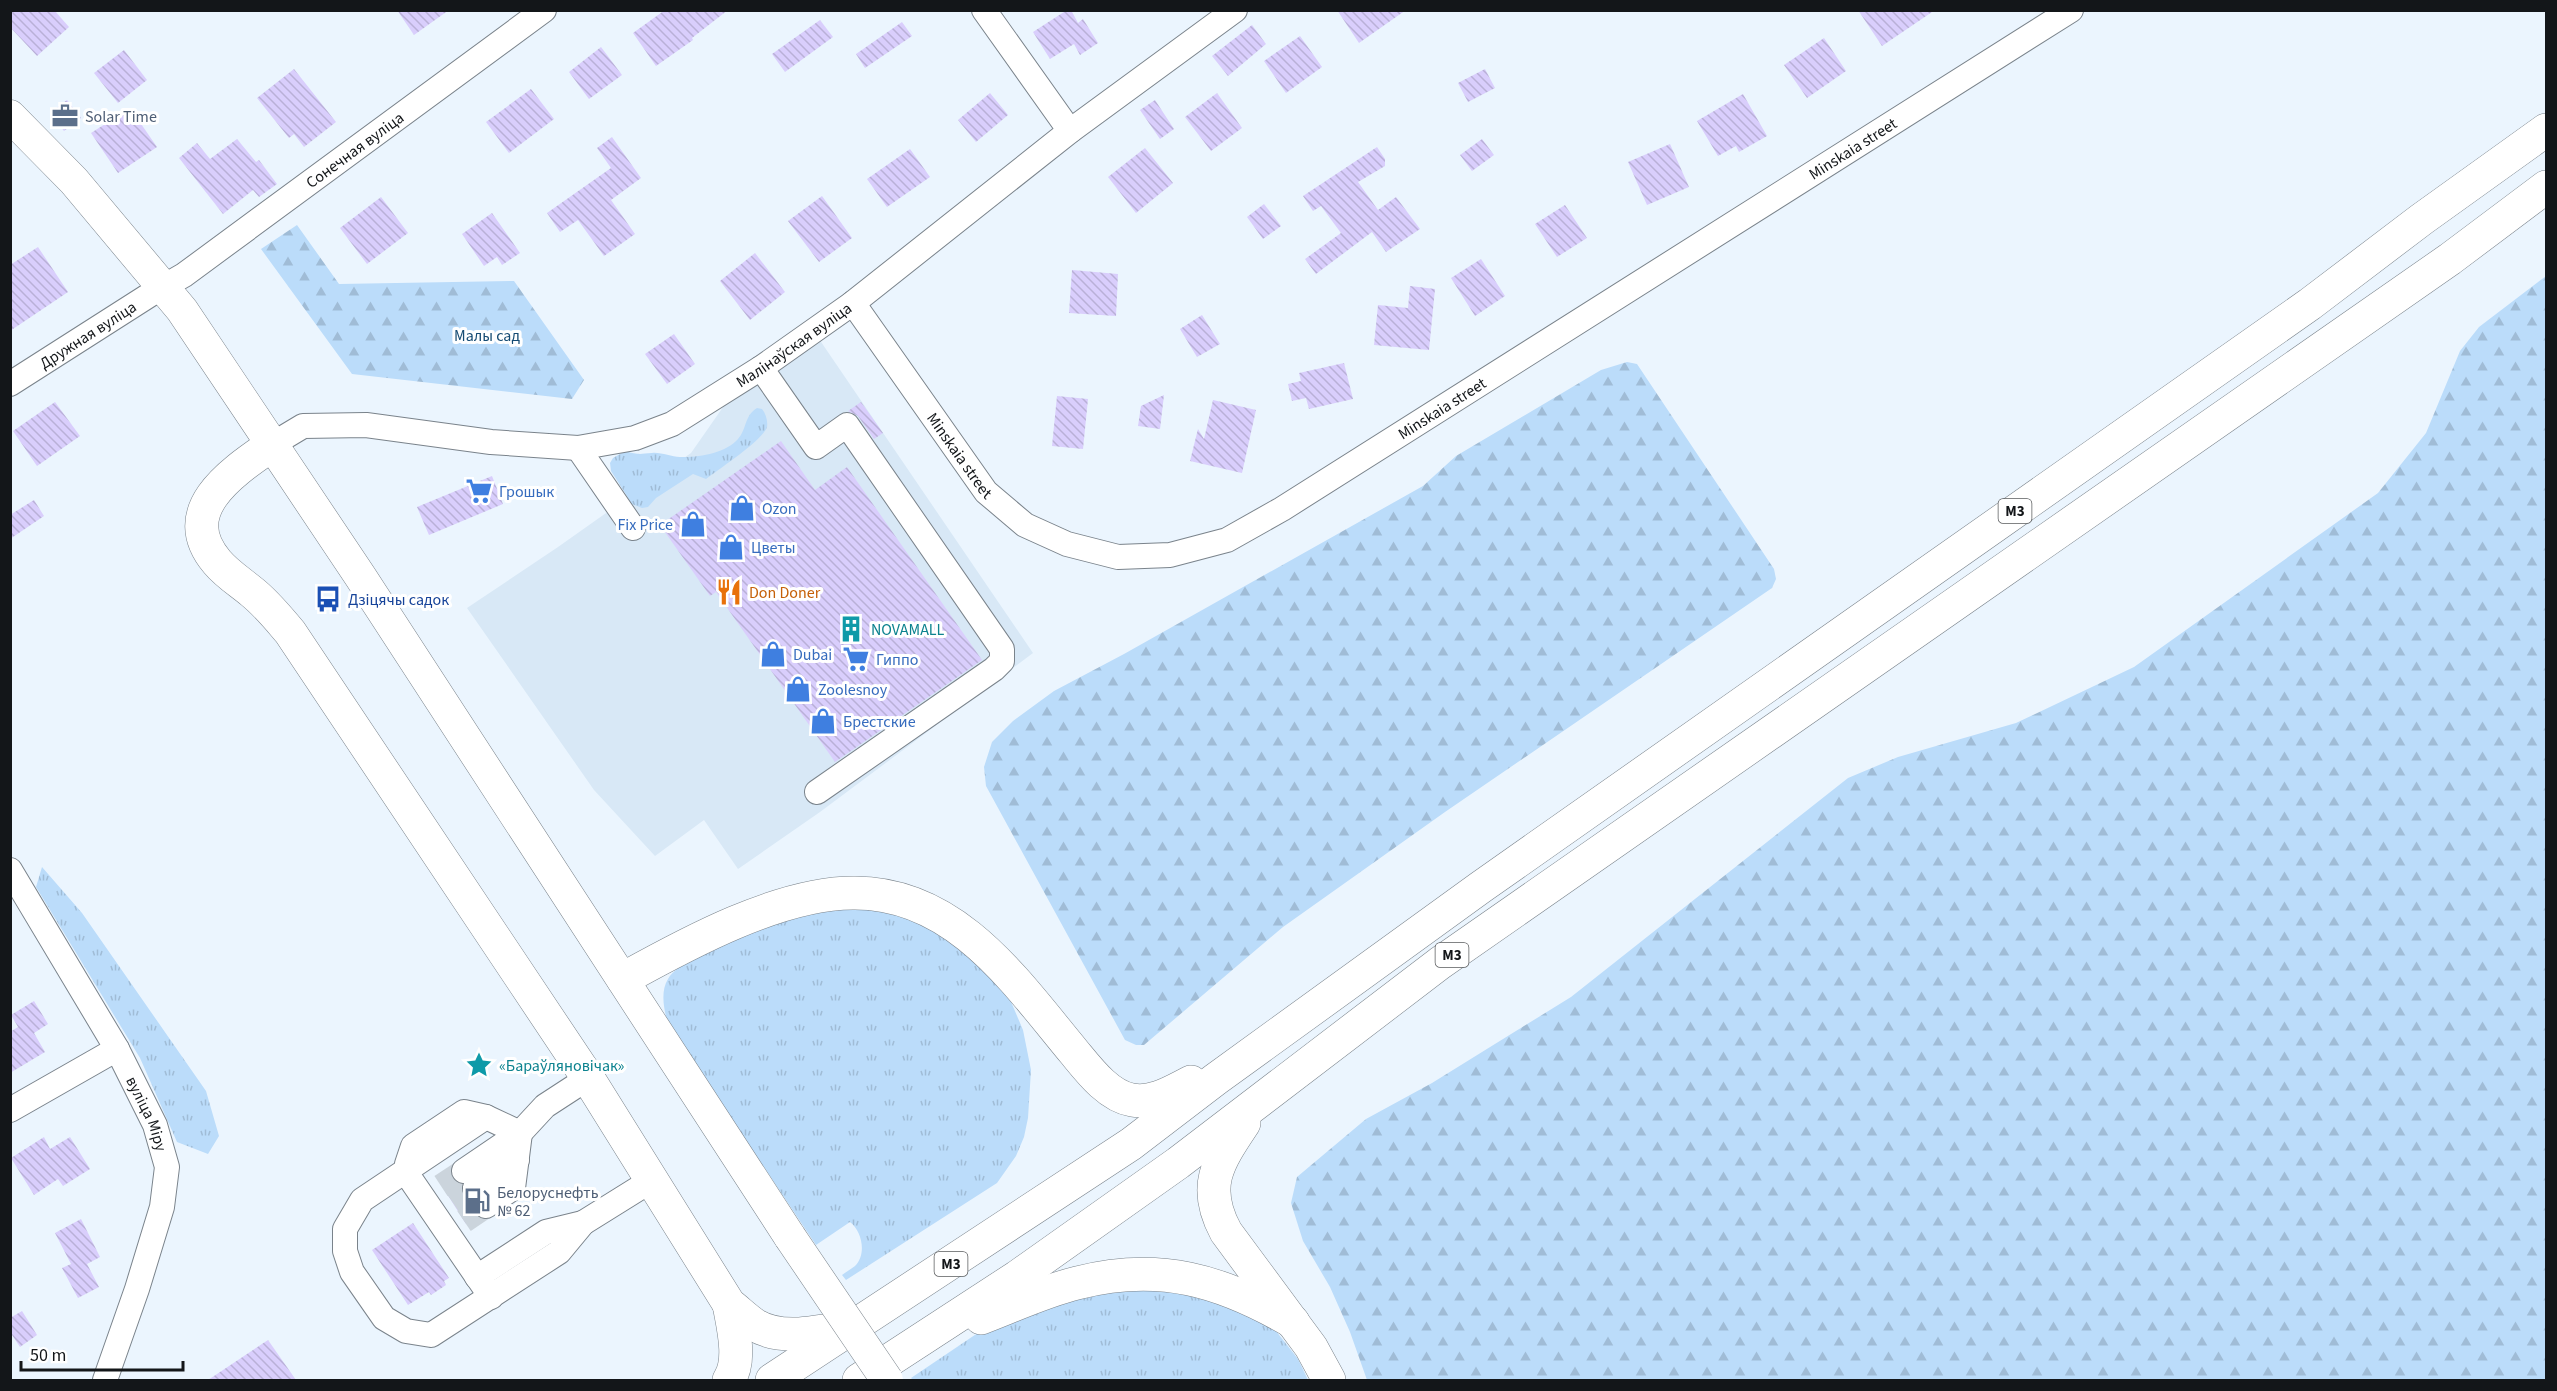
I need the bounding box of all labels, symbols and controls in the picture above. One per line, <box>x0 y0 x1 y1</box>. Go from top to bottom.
office icon: Solar Time <box>50 101 80 131</box>
place label: Solar Time <box>85 106 157 128</box>
street label: Сонечная вуліца <box>302 107 408 194</box>
street label: Minskaia street <box>1805 113 1902 185</box>
street label: Дружная вуліца <box>35 296 141 375</box>
street label: Малінаўская вуліца <box>732 297 856 393</box>
park label: Малы сад <box>454 325 520 347</box>
street label: Minskaia street <box>1394 372 1491 445</box>
street label: Minskaia street <box>921 408 997 505</box>
supermarket icon: Грошык <box>464 476 494 506</box>
place label: Грошык <box>499 481 554 503</box>
shop icon: Ozon <box>727 493 757 523</box>
place label: Ozon <box>762 498 797 520</box>
road number: М3 <box>1998 499 2032 523</box>
shop icon: Fix Price <box>678 509 708 539</box>
place label: Fix Price <box>617 514 673 536</box>
shop icon: Цветы <box>716 532 746 562</box>
place label: Цветы <box>751 537 795 559</box>
restaurant icon: Don Doner <box>714 577 744 607</box>
place label: Don Doner <box>749 582 821 604</box>
bus stop icon: Дзіцячы садок <box>313 584 343 614</box>
place label: Дзіцячы садок <box>348 589 449 611</box>
building icon: NOVAMALL <box>836 614 866 644</box>
place label: NOVAMALL <box>871 619 945 641</box>
shop icon: Dubai <box>758 639 788 669</box>
place label: Dubai <box>793 644 832 666</box>
supermarket icon: Гиппо <box>841 644 871 674</box>
place label: Гиппо <box>876 649 918 671</box>
shop icon: Zoolesnoy <box>783 674 813 704</box>
place label: Zoolesnoy <box>818 679 888 701</box>
shop icon: Брестские <box>808 706 838 736</box>
place label: Брестские <box>843 711 916 733</box>
road number: М3 <box>1436 943 1468 967</box>
place icon: «Бараўляновічак» <box>464 1050 494 1080</box>
place label: «Бараўляновічак» <box>499 1055 625 1077</box>
street label: вуліца Міру <box>120 1073 172 1154</box>
place label: Белоруснефть № 62 <box>497 1182 599 1222</box>
fuel station icon: Белоруснефть № 62 <box>462 1186 492 1216</box>
road number: М3 <box>934 1252 968 1276</box>
scale bar <box>21 1334 183 1372</box>
text: 50 m <box>30 1343 66 1368</box>

